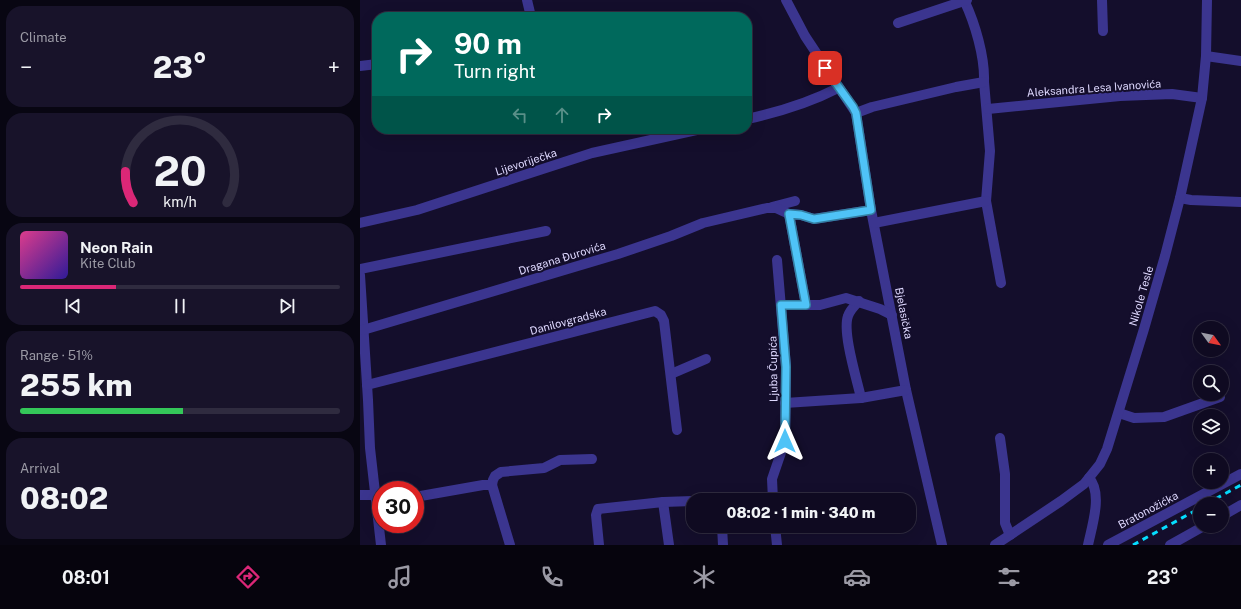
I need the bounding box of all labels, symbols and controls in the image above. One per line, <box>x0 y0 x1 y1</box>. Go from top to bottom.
text: 90 m <box>454 27 522 60</box>
icon: right <box>388 28 440 80</box>
text: Climate <box>20 30 67 45</box>
text: 23° <box>153 49 207 85</box>
pin <box>808 51 842 85</box>
text: − <box>20 54 32 80</box>
text: + <box>328 54 340 80</box>
icon: arrive <box>814 57 836 79</box>
text: Turn right <box>454 61 536 82</box>
street label: Aleksandra Lesa Ivanovića <box>1026 77 1162 99</box>
icon: left <box>509 104 531 126</box>
icon: ahead <box>551 104 573 126</box>
icon: right <box>593 104 615 126</box>
text: 20 <box>153 146 207 195</box>
street label: Lijevoriječka <box>494 146 558 178</box>
text: km/h <box>163 193 197 210</box>
text: Neon Rain <box>80 239 153 256</box>
street label: Dragana Đurovića <box>517 239 607 277</box>
text: Kite Club <box>80 256 135 271</box>
street label: Nikole Tesle <box>1127 265 1155 327</box>
street label: Bjelasička <box>893 286 915 340</box>
icon: previous <box>62 295 84 317</box>
icon: pause <box>169 295 191 317</box>
icon: next <box>276 295 298 317</box>
street label: Danilovgradska <box>528 305 608 337</box>
north arrow <box>1193 321 1229 357</box>
map controls <box>1193 321 1229 533</box>
street label: Ljuba Čupića <box>765 336 780 402</box>
text: Range · 51% <box>20 348 93 363</box>
button: search <box>1193 365 1229 401</box>
text: 255 km <box>20 367 132 403</box>
button: layers <box>1193 409 1229 445</box>
position arrow <box>764 420 806 462</box>
button: + <box>1193 453 1229 489</box>
text: Arrival <box>20 461 60 476</box>
text: 08:02 <box>20 480 108 516</box>
speed limit sign: 30 <box>372 481 424 533</box>
street label: Bratonožićka <box>1116 489 1180 531</box>
button: − <box>1193 497 1229 533</box>
text: 08:02 · 1 min · 340 m <box>727 504 875 521</box>
icon: directions <box>234 563 262 591</box>
icon: music <box>386 563 414 591</box>
icon: phone <box>538 563 566 591</box>
icon: climate <box>690 563 718 591</box>
icon: car <box>843 563 871 591</box>
icon: filters <box>995 563 1023 591</box>
text: 08:01 <box>62 567 110 588</box>
text: 23° <box>1147 567 1179 588</box>

